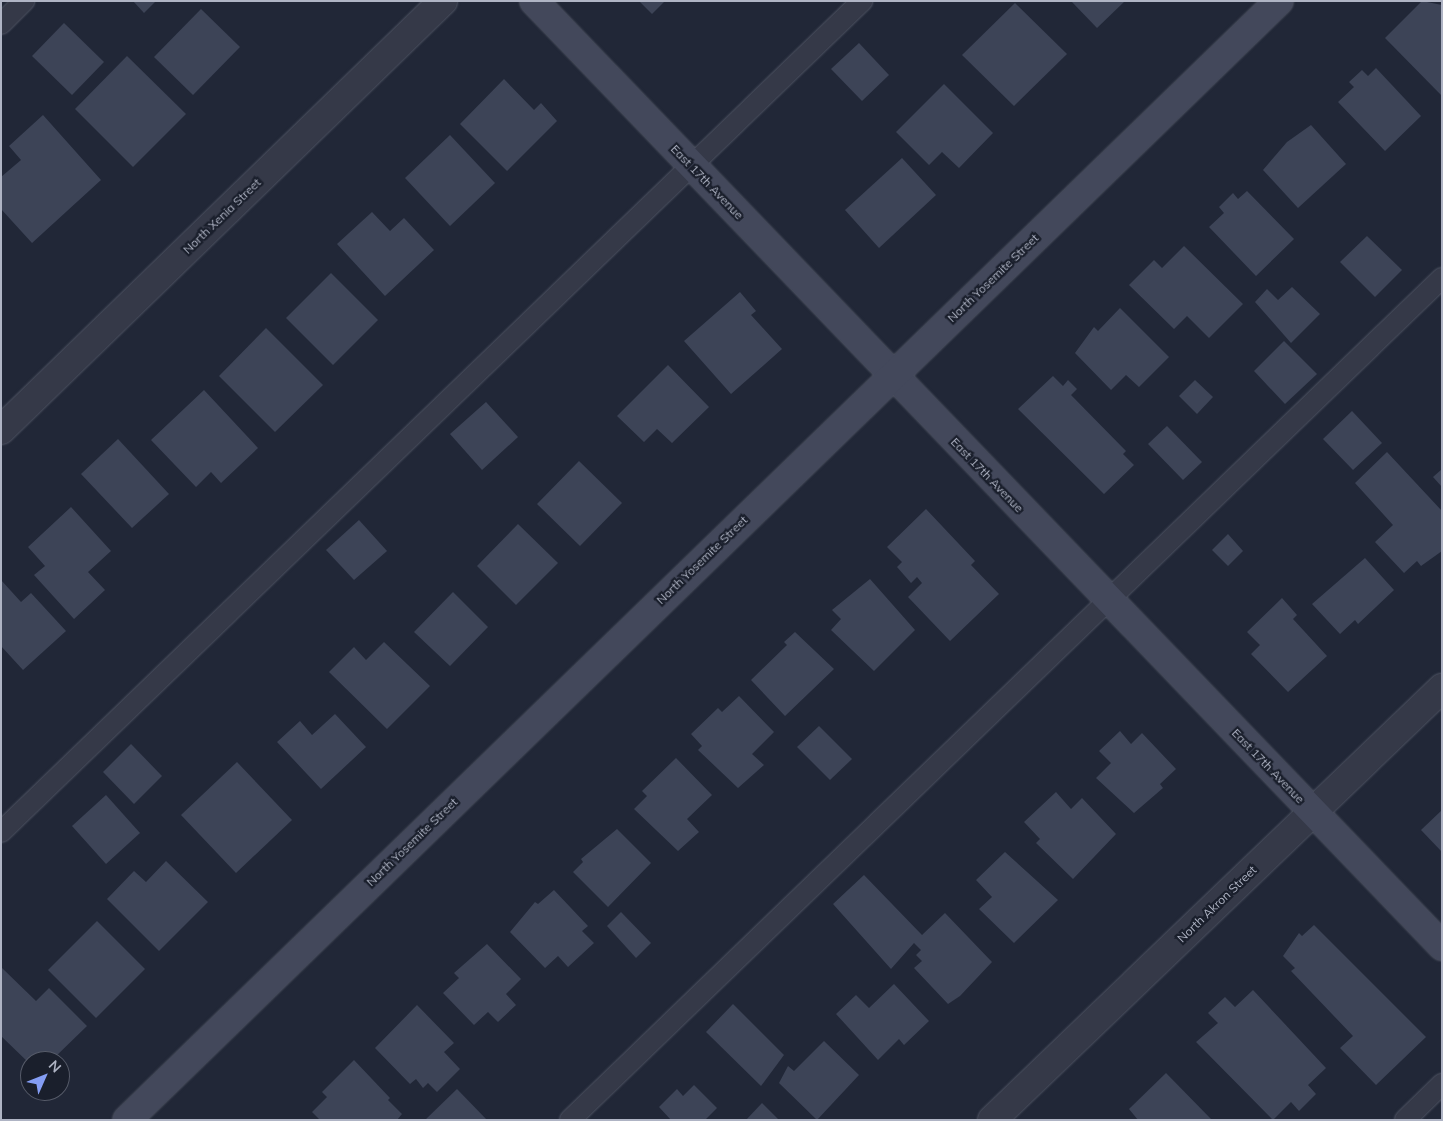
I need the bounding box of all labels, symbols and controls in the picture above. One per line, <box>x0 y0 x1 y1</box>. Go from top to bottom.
street label: East 17th Avenue <box>668 142 746 222</box>
street label: North Xenia Street <box>180 175 264 257</box>
street label: North Yosemite Street <box>945 231 1041 325</box>
street label: East 17th Avenue <box>948 435 1026 515</box>
street label: North Yosemite Street <box>654 513 750 607</box>
street label: East 17th Avenue <box>1229 726 1307 806</box>
street label: North Yosemite Street <box>364 795 460 889</box>
street label: North Akron Street <box>1174 863 1260 945</box>
north arrow <box>20 1051 70 1101</box>
text: N <box>45 1056 65 1076</box>

